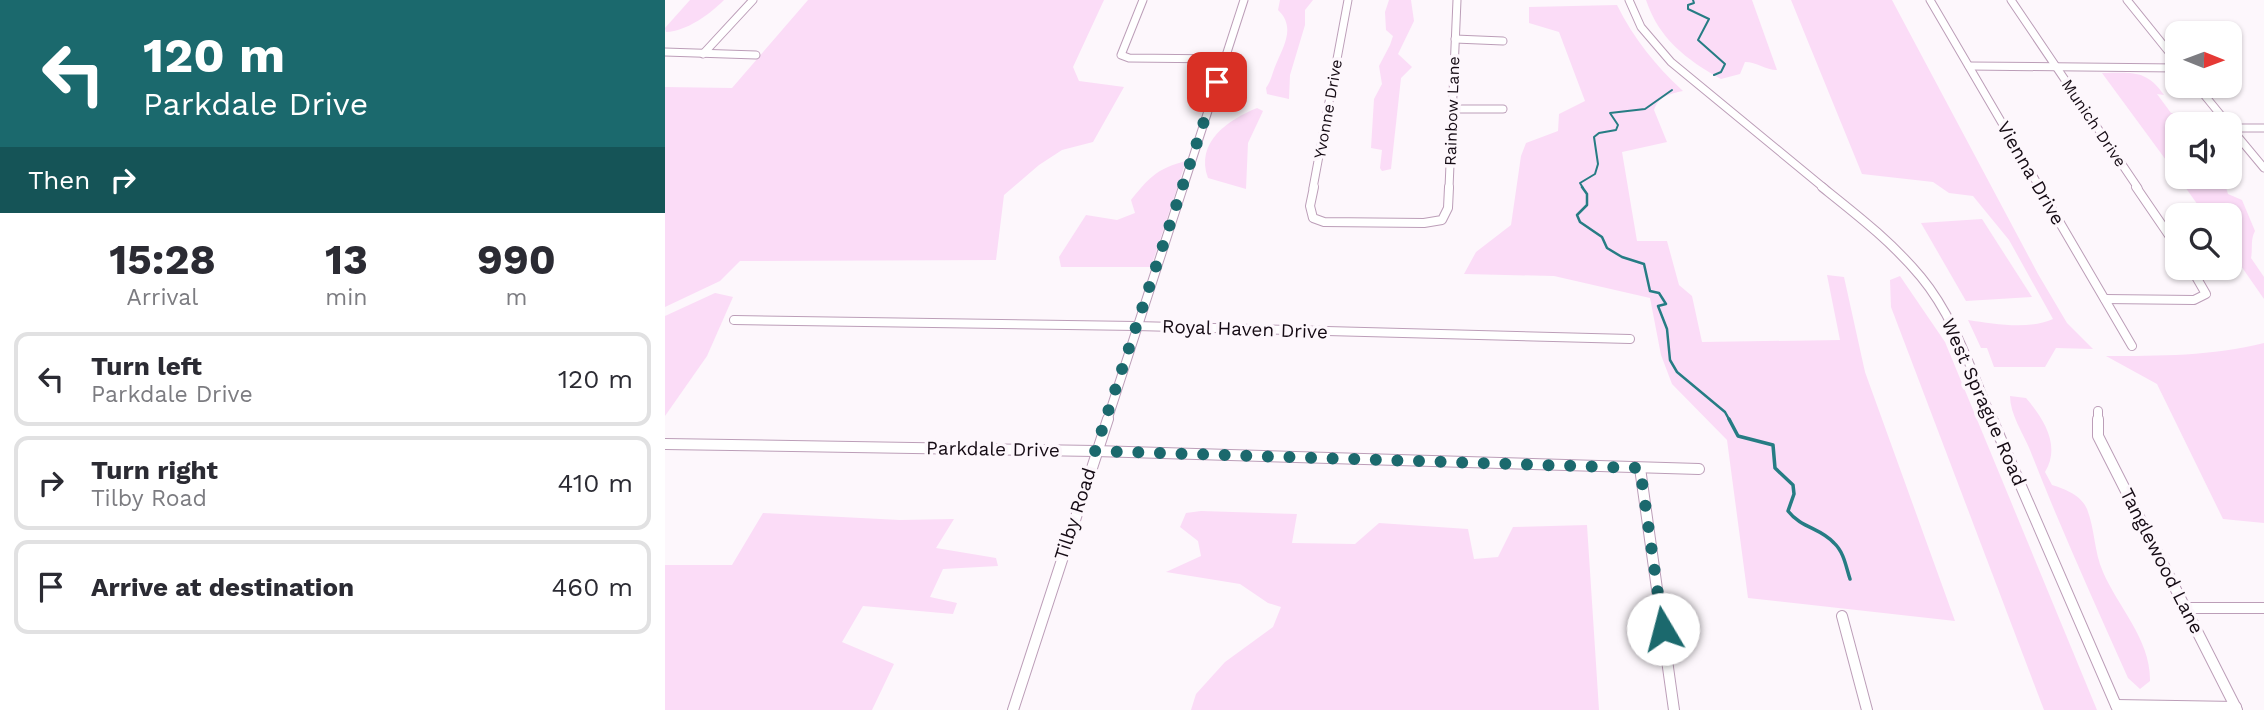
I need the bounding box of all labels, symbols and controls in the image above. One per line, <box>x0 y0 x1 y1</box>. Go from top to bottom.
north arrow <box>2165 21 2242 98</box>
map controls <box>2165 21 2242 280</box>
text: 120 m <box>143 26 285 84</box>
icon: left <box>28 28 119 119</box>
pin <box>1187 52 1247 112</box>
street label: Rainbow Lane <box>1441 56 1463 166</box>
street label: Yvonne Drive <box>1310 58 1346 160</box>
icon: arrive <box>1198 63 1236 101</box>
street label: Munich Drive <box>2058 76 2130 170</box>
text: Parkdale Drive <box>143 85 368 123</box>
button: sound <box>2165 112 2242 189</box>
street label: Vienna Drive <box>1992 117 2070 229</box>
icon: right <box>104 161 142 199</box>
text: Then <box>28 165 90 195</box>
button: search <box>2165 203 2242 280</box>
text: 15:28 <box>109 235 216 284</box>
text: 13 <box>325 235 368 284</box>
text: 990 <box>477 235 556 284</box>
text: Arrival <box>127 284 198 311</box>
text: min <box>325 284 368 311</box>
text: m <box>505 284 527 311</box>
street label: Royal Haven Drive <box>1162 315 1328 343</box>
street label: West Sprague Road <box>1937 315 2031 489</box>
text: Turn left <box>91 351 202 381</box>
icon: left <box>32 360 70 398</box>
text: 120 m <box>558 364 633 394</box>
text: Parkdale Drive <box>91 381 253 408</box>
street label: Parkdale Drive <box>926 436 1060 462</box>
text: Turn right <box>91 455 218 485</box>
icon: right <box>32 464 70 502</box>
street label: Tilby Road <box>1049 465 1101 563</box>
text: 410 m <box>558 468 633 498</box>
street label: Tanglewood Lane <box>2115 484 2209 638</box>
text: Tilby Road <box>91 485 207 512</box>
icon: arrive <box>32 568 70 606</box>
text: Arrive at destination <box>91 572 354 602</box>
text: 460 m <box>551 572 633 602</box>
position arrow <box>1626 592 1700 666</box>

